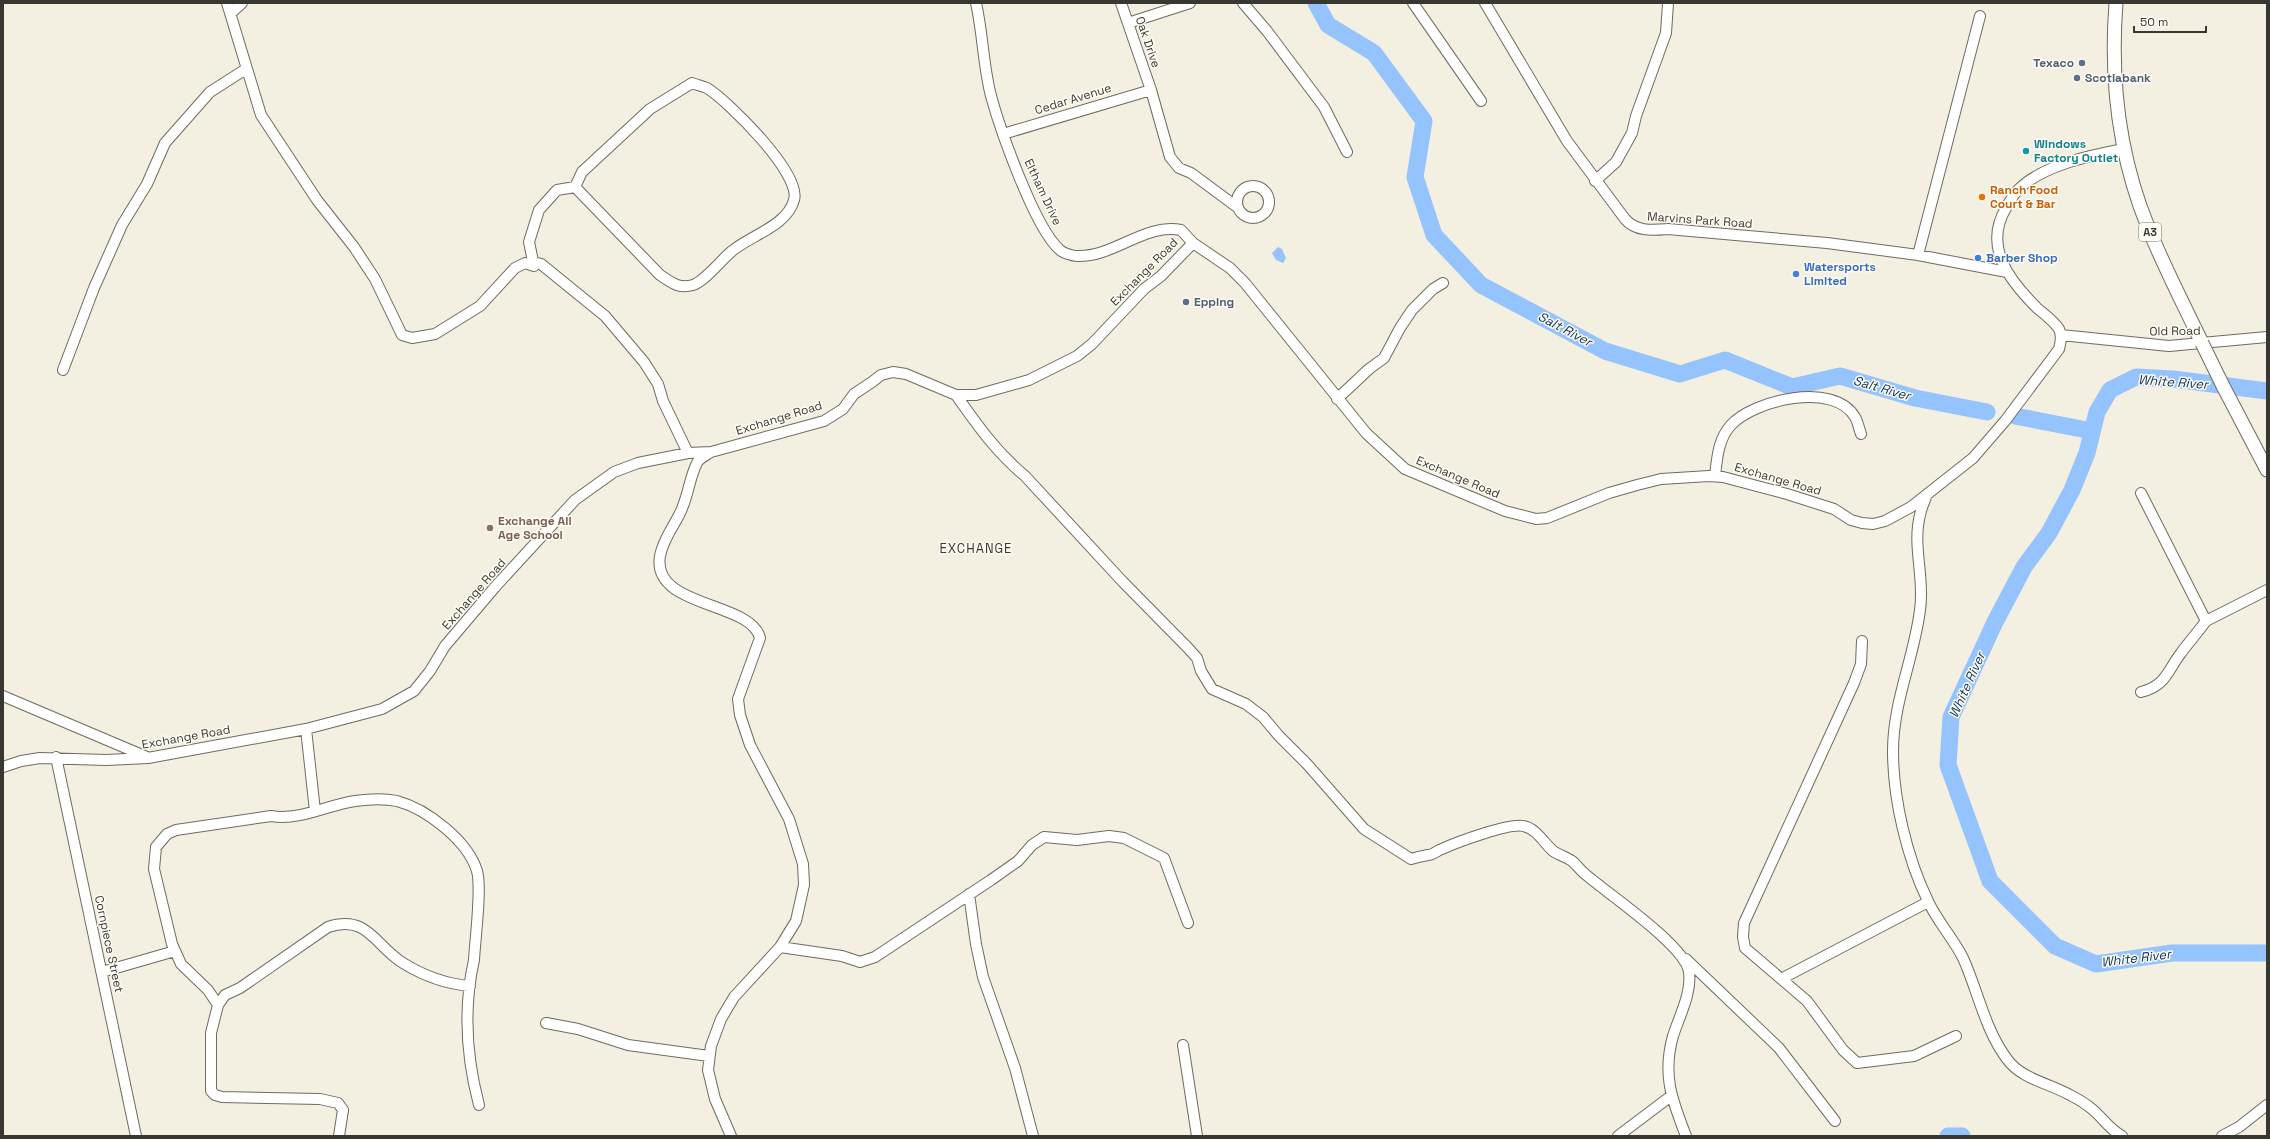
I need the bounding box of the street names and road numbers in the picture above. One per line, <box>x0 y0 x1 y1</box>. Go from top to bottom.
street label: Oak Drive <box>1132 14 1164 70</box>
street label: Cedar Avenue <box>1033 80 1113 118</box>
street label: Eltham Drive <box>1021 156 1065 228</box>
street label: Marvins Park Road <box>1647 208 1753 232</box>
road number: A3 <box>2139 223 2161 241</box>
street label: Exchange Road <box>1107 235 1181 309</box>
street label: Old Road <box>2149 323 2201 339</box>
street label: Exchange Road <box>734 397 824 439</box>
street label: Exchange Road <box>1414 452 1502 502</box>
street label: Exchange Road <box>1733 459 1823 499</box>
street label: Exchange Road <box>439 555 509 633</box>
street label: Exchange Road <box>140 721 232 753</box>
street label: Cornpiece Street <box>91 894 127 994</box>

